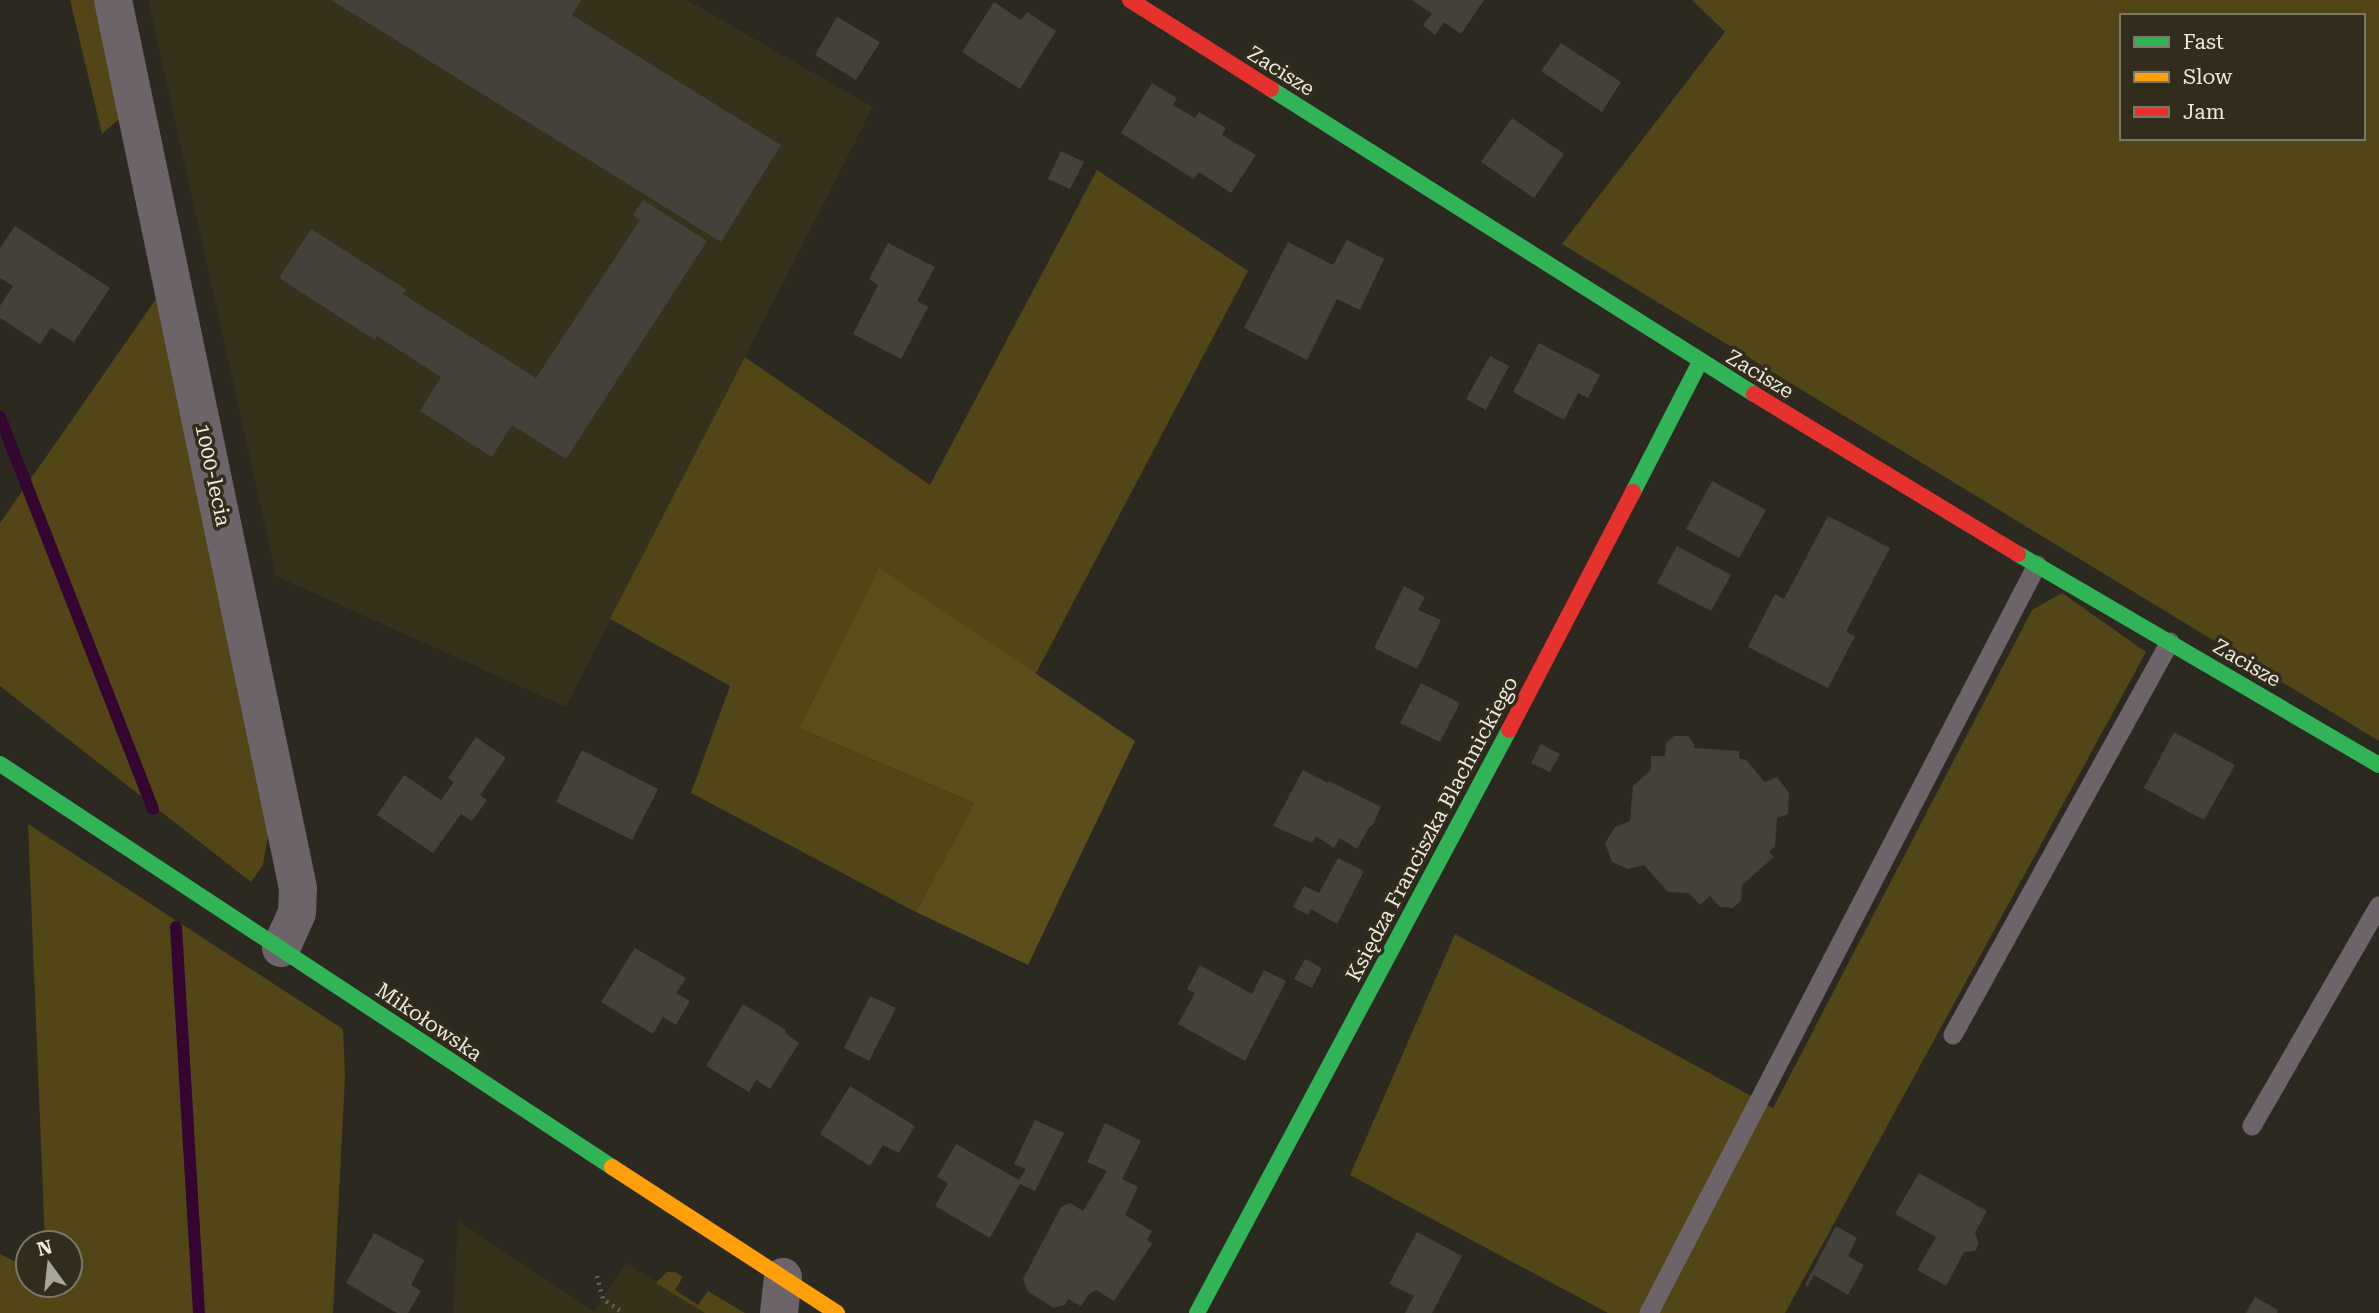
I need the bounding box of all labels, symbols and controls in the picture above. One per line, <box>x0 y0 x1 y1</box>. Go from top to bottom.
legend <box>2120 14 2365 140</box>
text: Fast <box>2183 30 2224 54</box>
street label: Zacisze <box>1243 41 1319 101</box>
text: Slow <box>2183 65 2233 89</box>
text: Jam <box>2183 100 2225 124</box>
street label: Zacisze <box>1722 345 1798 403</box>
street label: 1000-lecia <box>190 422 236 529</box>
street label: Zacisze <box>2209 634 2285 692</box>
street label: Księdza Franciszka Blachnickiego <box>1341 673 1523 985</box>
street label: Mikołowska <box>371 978 487 1067</box>
north arrow <box>14 1229 84 1299</box>
text: N <box>35 1235 55 1261</box>

